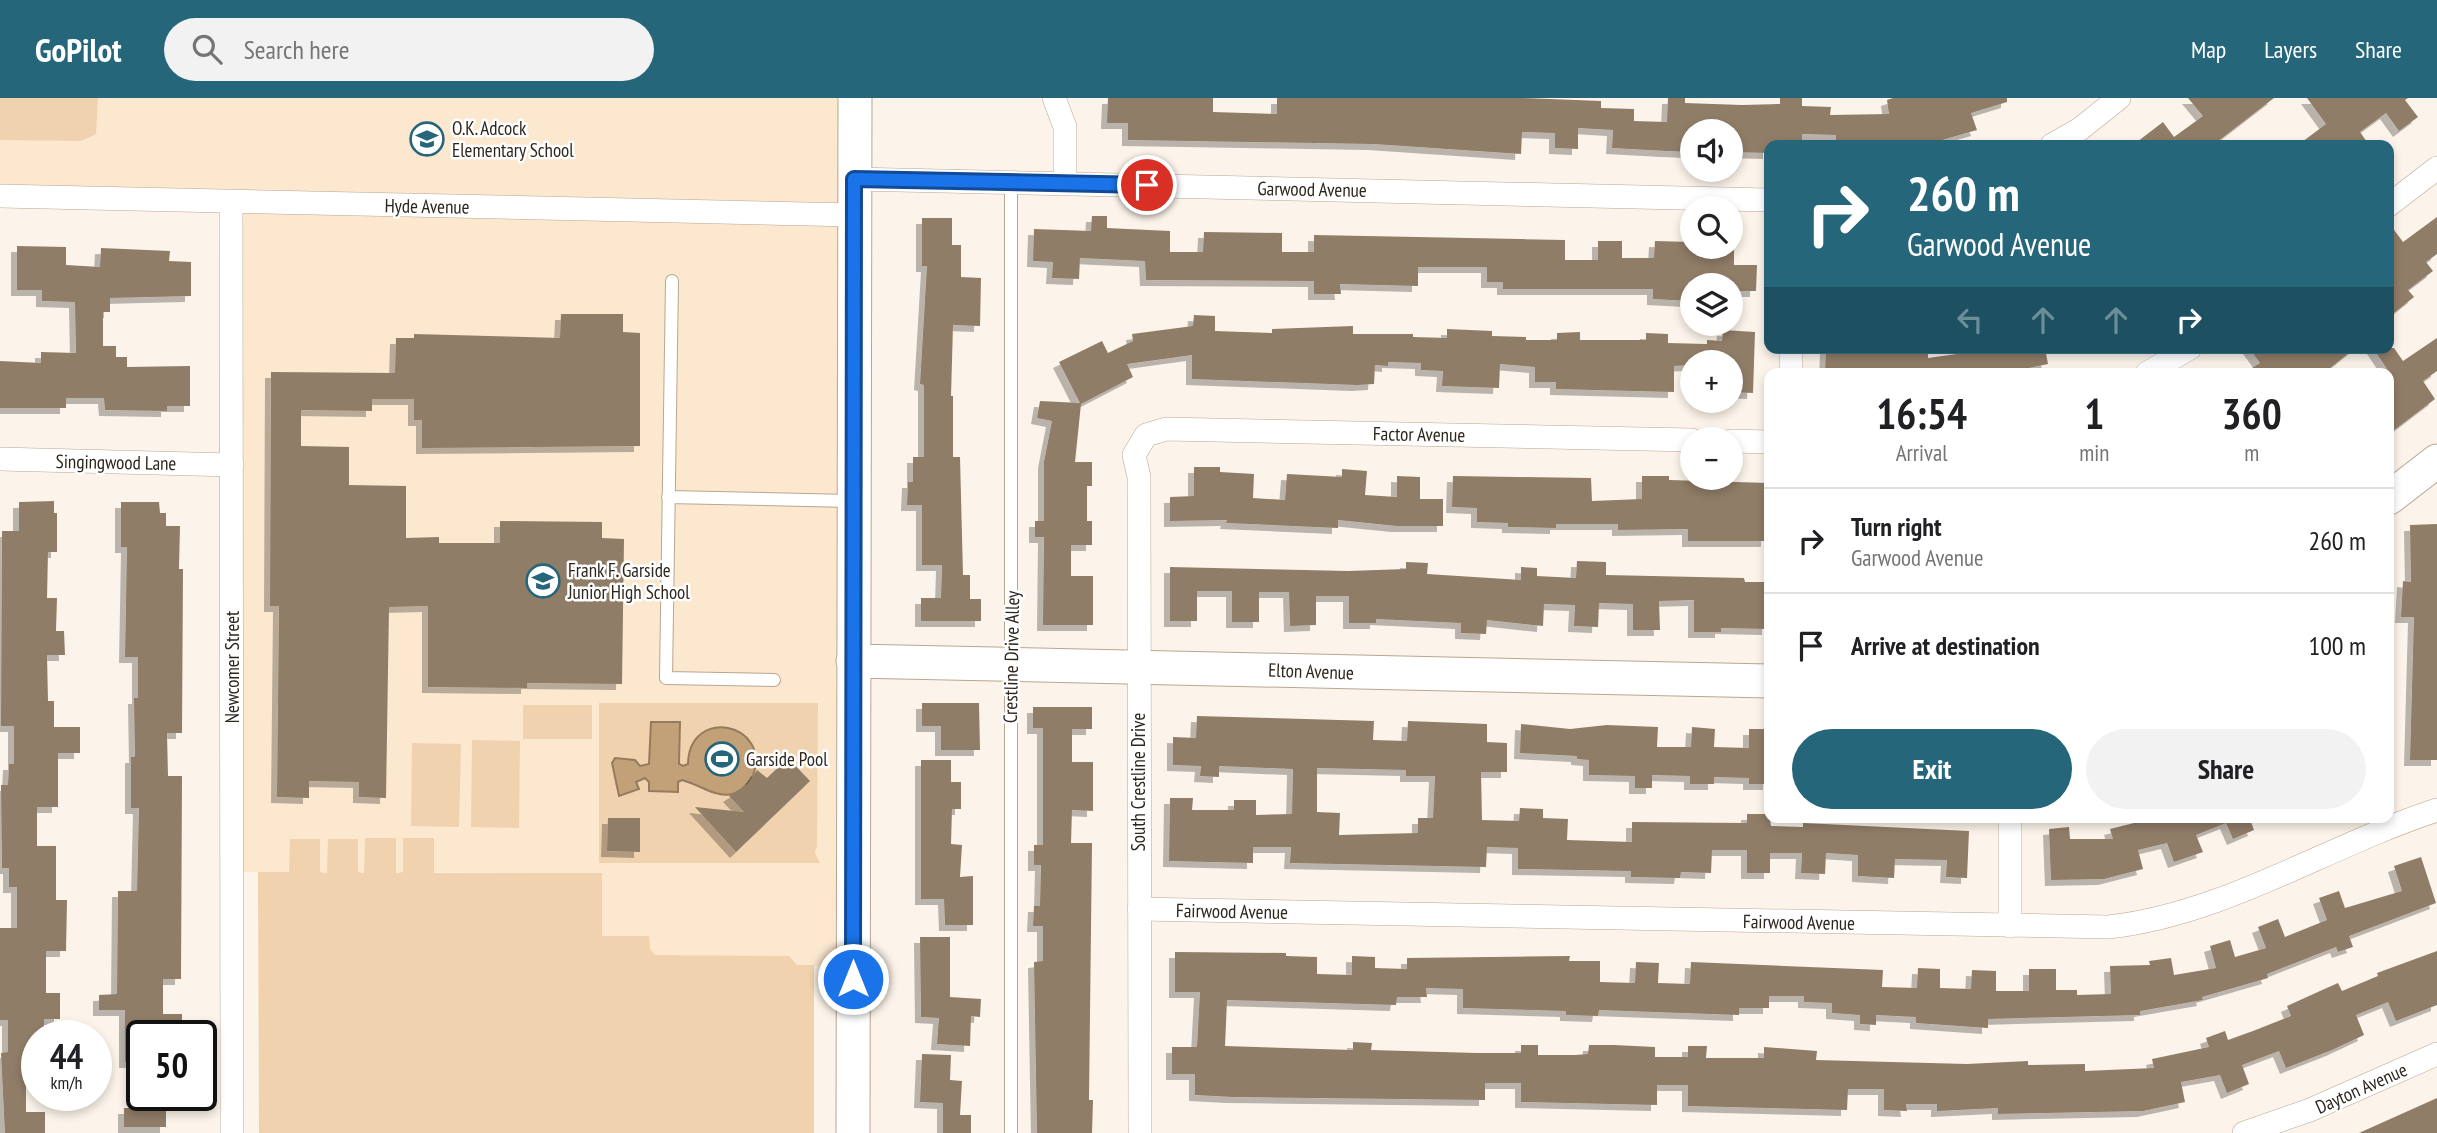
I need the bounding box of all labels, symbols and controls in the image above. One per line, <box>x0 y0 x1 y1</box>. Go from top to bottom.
search box <box>164 18 654 81</box>
text: GoPilot <box>35 28 122 71</box>
icon: search <box>188 30 226 68</box>
text: Search here <box>244 33 349 66</box>
text: Map <box>2191 34 2226 65</box>
text: Layers <box>2264 34 2317 65</box>
text: Share <box>2355 34 2402 65</box>
place label: O.K. Adcock Elementary School <box>452 116 574 162</box>
map controls <box>1680 119 1743 490</box>
button: sound <box>1680 119 1743 182</box>
school or university icon: O.K. Adcock Elementary School <box>408 120 446 158</box>
pin <box>1117 155 1177 215</box>
text: 260 m <box>1907 161 2020 225</box>
icon: arrive <box>1128 166 1166 204</box>
icon: right <box>1792 168 1883 259</box>
street label: Garwood Avenue <box>1257 176 1367 202</box>
street label: Hyde Avenue <box>384 193 470 219</box>
button: search <box>1680 196 1743 259</box>
text: Garwood Avenue <box>1907 223 2091 265</box>
button: layers <box>1680 273 1743 336</box>
icon: left <box>1951 301 1989 339</box>
icon: ahead <box>2024 301 2062 339</box>
icon: ahead <box>2097 301 2135 339</box>
icon: right <box>2170 301 2208 339</box>
button: + <box>1680 350 1743 413</box>
text: 16:54 <box>1876 386 1967 441</box>
text: 1 <box>2084 386 2104 441</box>
text: 360 <box>2222 386 2282 441</box>
street label: Factor Avenue <box>1373 421 1465 447</box>
button: − <box>1680 427 1743 490</box>
text: Arrival <box>1896 438 1948 467</box>
text: min <box>2079 438 2109 467</box>
text: m <box>2244 438 2259 467</box>
street label: Singingwood Lane <box>56 449 177 475</box>
text: Turn right <box>1851 510 1942 543</box>
icon: right <box>1792 522 1830 560</box>
text: 260 m <box>2308 524 2366 557</box>
text: Garwood Avenue <box>1851 543 1983 572</box>
place label: Frank F. Garside Junior High School <box>567 558 690 604</box>
school or university icon: Frank F. Garside Junior High School <box>524 562 562 600</box>
street label: Crestline Drive Alley <box>998 590 1024 723</box>
street label: Newcomer Street <box>220 610 244 723</box>
icon: arrive <box>1792 627 1830 665</box>
text: Arrive at destination <box>1851 629 2040 662</box>
text: 100 m <box>2308 629 2366 662</box>
street label: Elton Avenue <box>1268 658 1354 684</box>
street label: South Crestline Drive <box>1126 713 1150 851</box>
button: Exit <box>1792 729 2072 809</box>
button: Share <box>2086 729 2366 809</box>
sports icon: Garside Pool <box>703 740 741 778</box>
place label: Garside Pool <box>746 747 828 771</box>
street label: Fairwood Avenue <box>1176 898 1288 924</box>
street label: Fairwood Avenue <box>1743 909 1855 935</box>
position arrow <box>816 942 890 1016</box>
speed limit sign: 50 <box>126 1020 217 1111</box>
text: 44 <box>50 1033 83 1079</box>
street label: Dayton Avenue <box>2311 1057 2411 1119</box>
text: km/h <box>51 1071 82 1094</box>

